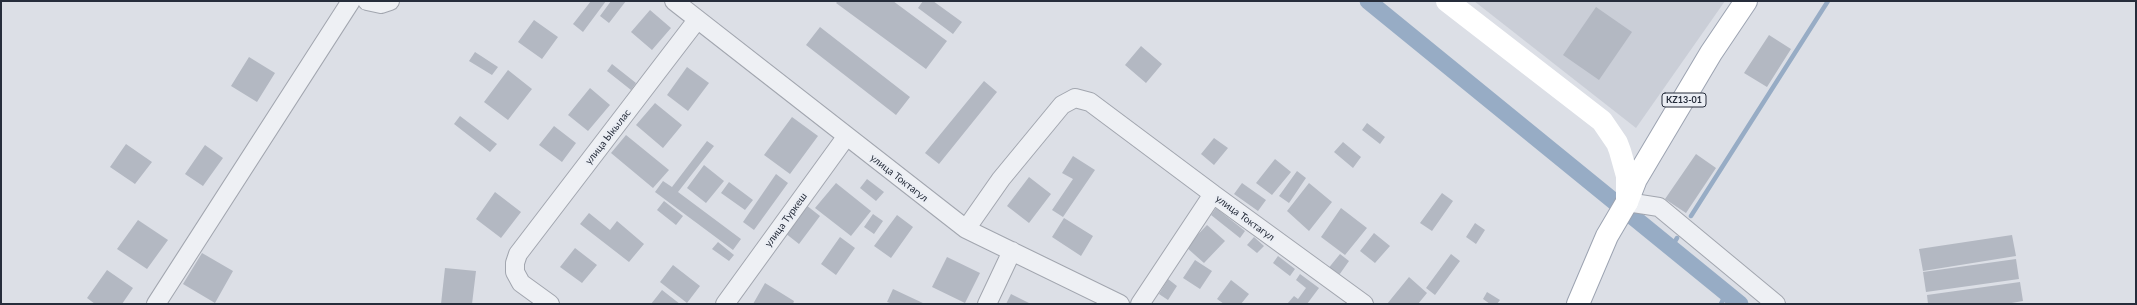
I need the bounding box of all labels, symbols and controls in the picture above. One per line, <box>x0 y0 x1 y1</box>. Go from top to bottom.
road number: KZ13-01 <box>1662 93 1706 107</box>
street label: улица Ыкылас <box>583 107 633 167</box>
street label: улица Токтагул <box>868 152 930 204</box>
street label: улица Туркеш <box>762 191 810 249</box>
street label: улица Токтагул <box>1213 193 1277 243</box>

